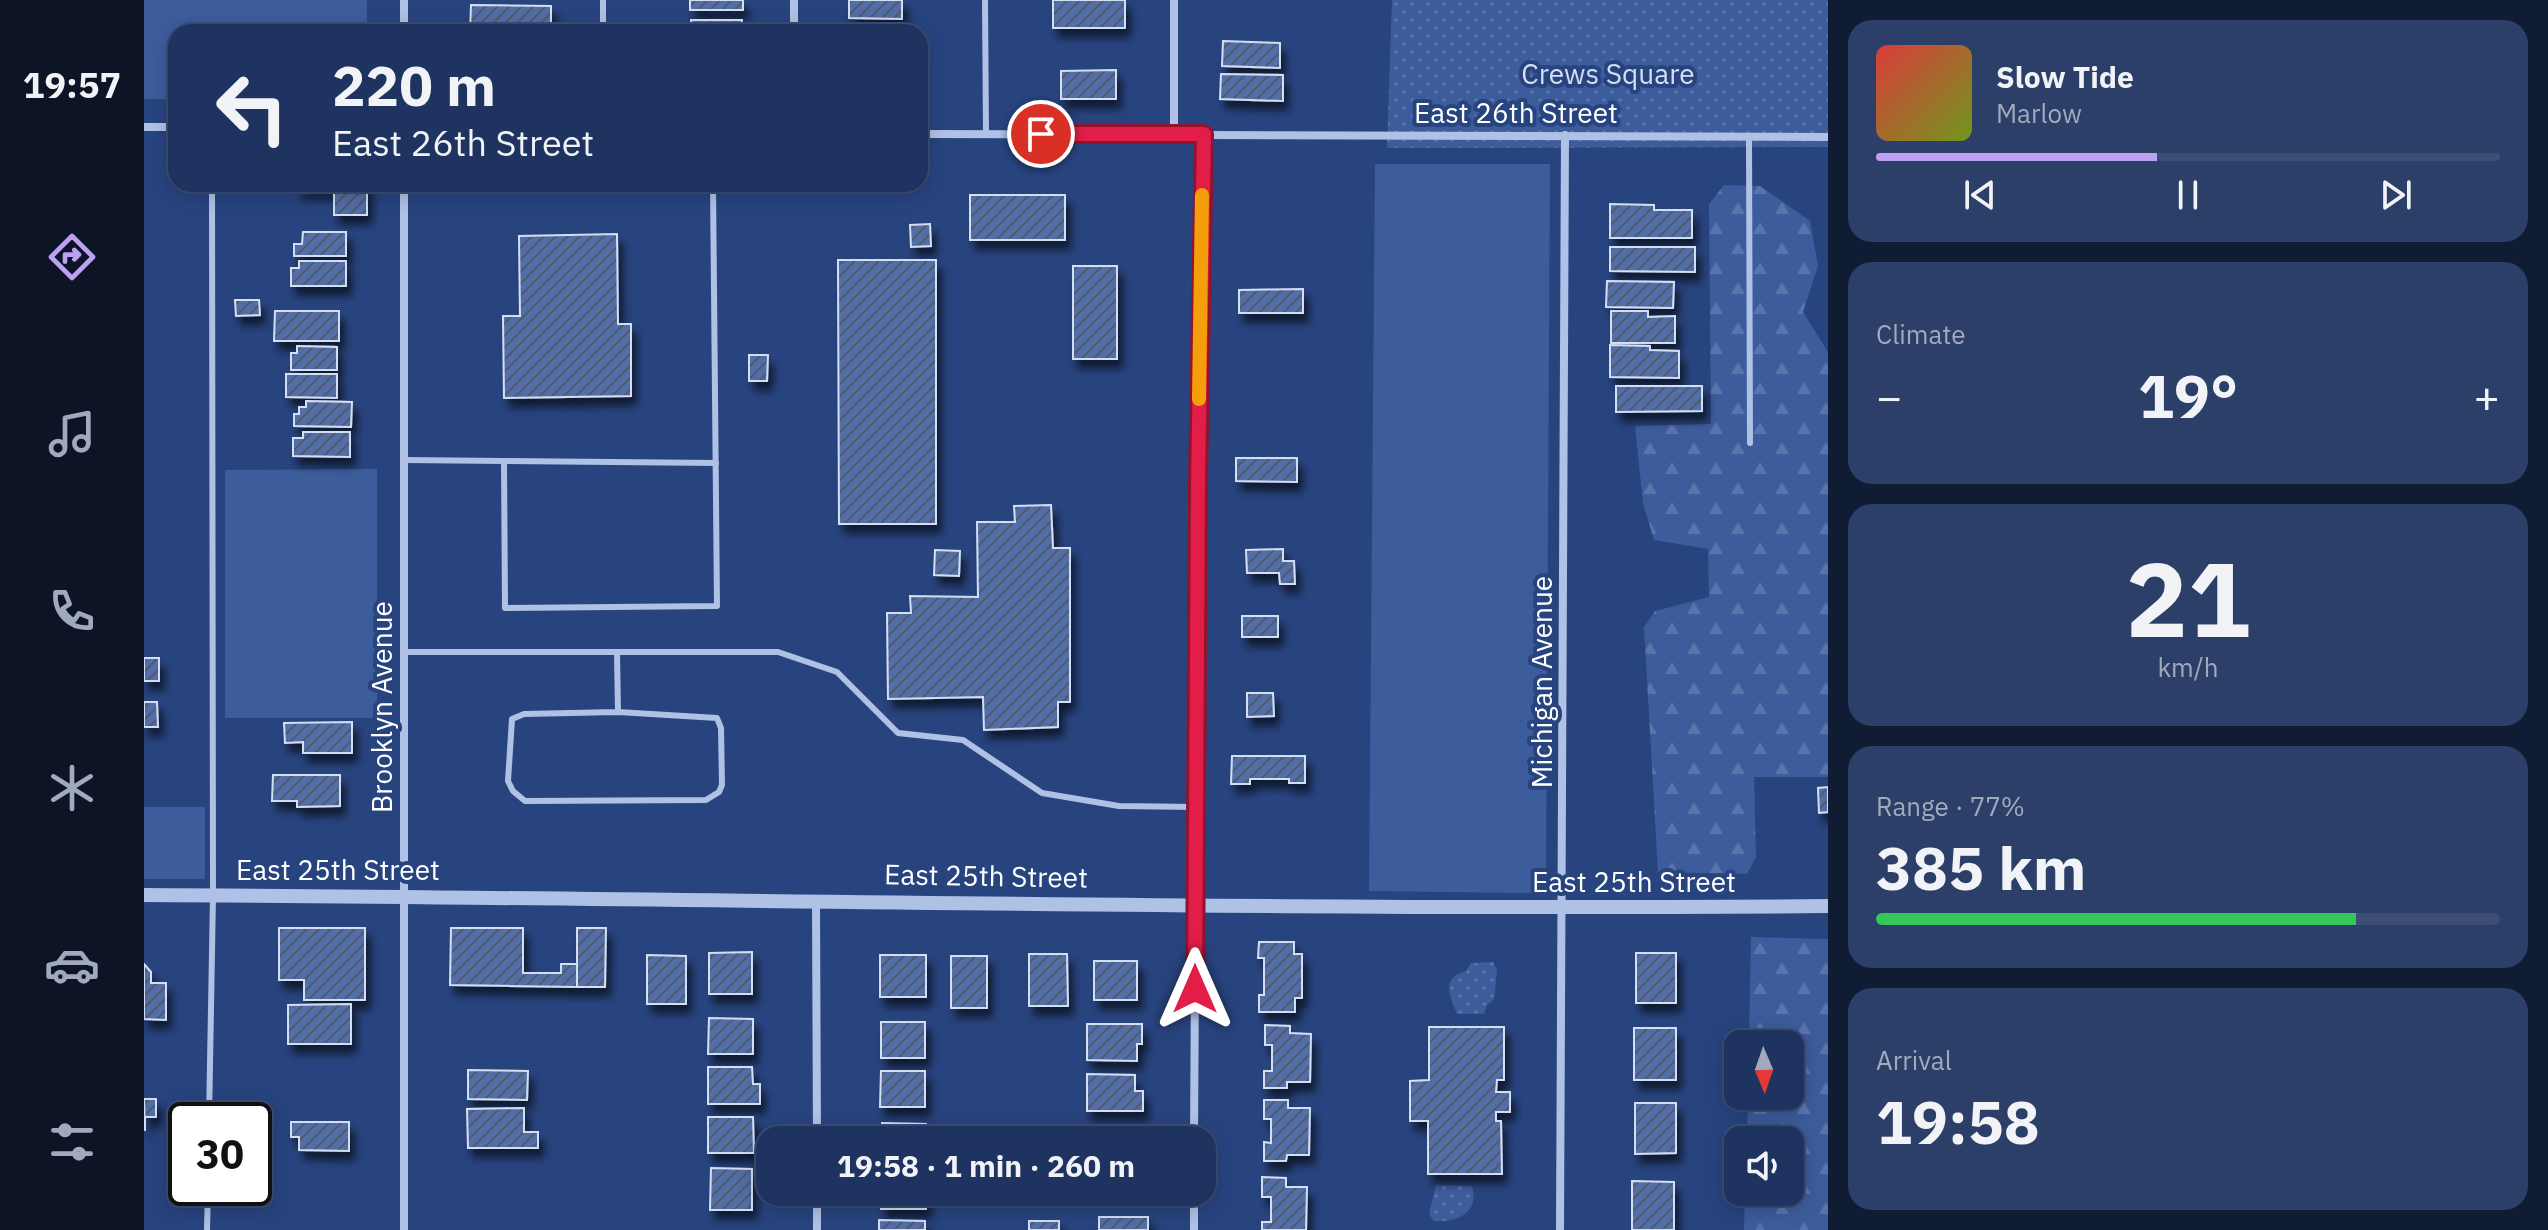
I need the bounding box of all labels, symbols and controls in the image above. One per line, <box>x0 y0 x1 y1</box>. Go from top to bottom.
text: 220 m <box>332 49 496 121</box>
park label: Crews Square <box>1521 55 1695 92</box>
icon: left <box>200 56 304 160</box>
text: Slow Tide <box>1996 57 2134 96</box>
text: 19:57 <box>23 61 121 108</box>
street label: East 26th Street <box>1414 94 1618 131</box>
text: Marlow <box>1996 96 2082 130</box>
pin <box>1007 100 1075 168</box>
icon: arrive <box>1019 112 1063 156</box>
text: East 26th Street <box>332 119 594 166</box>
icon: previous <box>1958 173 2002 217</box>
icon: pause <box>2166 173 2210 217</box>
icon: next <box>2374 173 2418 217</box>
icon: directions <box>44 229 100 285</box>
text: Climate <box>1876 317 1966 351</box>
text: 19° <box>2138 356 2238 435</box>
text: − <box>1876 368 1902 425</box>
text: + <box>2474 368 2500 425</box>
icon: music <box>44 406 100 462</box>
text: 21 <box>2126 530 2250 666</box>
street label: Michigan Avenue <box>1523 576 1560 788</box>
icon: phone <box>44 583 100 639</box>
street label: Brooklyn Avenue <box>363 601 400 813</box>
text: km/h <box>2157 650 2219 684</box>
icon: climate <box>44 760 100 816</box>
text: Range · 77% <box>1876 789 2025 823</box>
text: 385 km <box>1876 828 2086 907</box>
street label: East 25th Street <box>236 851 440 888</box>
street label: East 25th Street <box>884 855 1088 896</box>
street label: East 25th Street <box>1532 863 1736 900</box>
icon: car <box>44 937 100 993</box>
position arrow <box>1153 947 1237 1031</box>
north arrow <box>1724 1030 1804 1110</box>
map controls <box>1724 1030 1804 1206</box>
text: Arrival <box>1876 1043 1952 1077</box>
text: 19:58 <box>1876 1082 2040 1161</box>
speed limit sign: 30 <box>168 1102 272 1206</box>
icon: filters <box>44 1114 100 1170</box>
button: sound <box>1724 1126 1804 1206</box>
text: 19:58 · 1 min · 260 m <box>837 1146 1135 1185</box>

